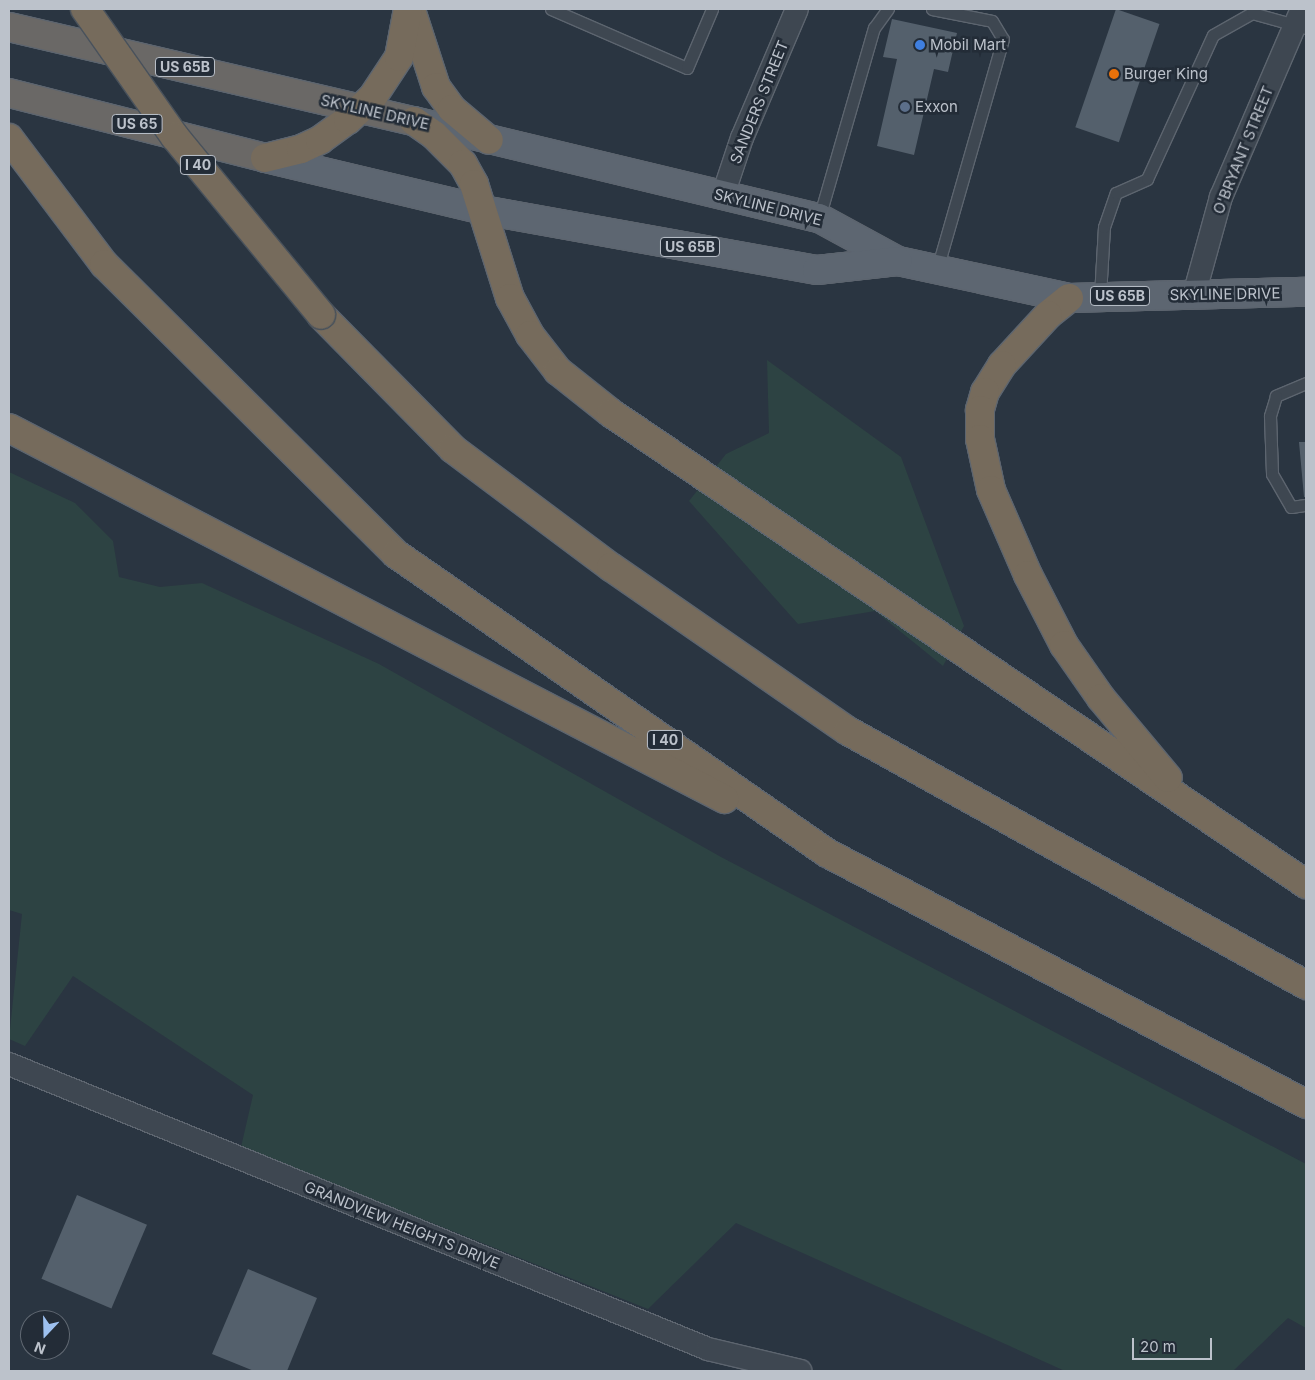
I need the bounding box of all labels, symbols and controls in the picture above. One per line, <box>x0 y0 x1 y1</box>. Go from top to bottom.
place label: Mobil Mart <box>930 36 1006 54</box>
street label: SANDERS STREET <box>726 38 792 166</box>
marker: Mobil Mart <box>914 39 926 51</box>
road number: US 65B <box>154 56 216 78</box>
place label: Burger King <box>1124 65 1208 83</box>
marker: Burger King <box>1108 68 1120 80</box>
street label: O'BRYANT STREET <box>1209 83 1277 217</box>
street label: SKYLINE DRIVE <box>319 91 431 133</box>
place label: Exxon <box>915 98 958 116</box>
marker: Exxon <box>899 101 911 113</box>
road number: US 65 <box>111 112 163 136</box>
road number: I 40 <box>179 154 217 176</box>
street label: SKYLINE DRIVE <box>712 185 824 229</box>
road number: US 65B <box>659 236 721 258</box>
road number: US 65B <box>1089 284 1151 308</box>
street label: SKYLINE DRIVE <box>1169 284 1281 304</box>
road number: I 40 <box>646 728 684 752</box>
street label: GRANDVIEW HEIGHTS DRIVE <box>302 1177 502 1273</box>
north arrow <box>20 1310 70 1360</box>
scale bar <box>1135 1328 1215 1360</box>
text: 20 m <box>1140 1337 1176 1356</box>
text: N <box>32 1339 48 1358</box>

